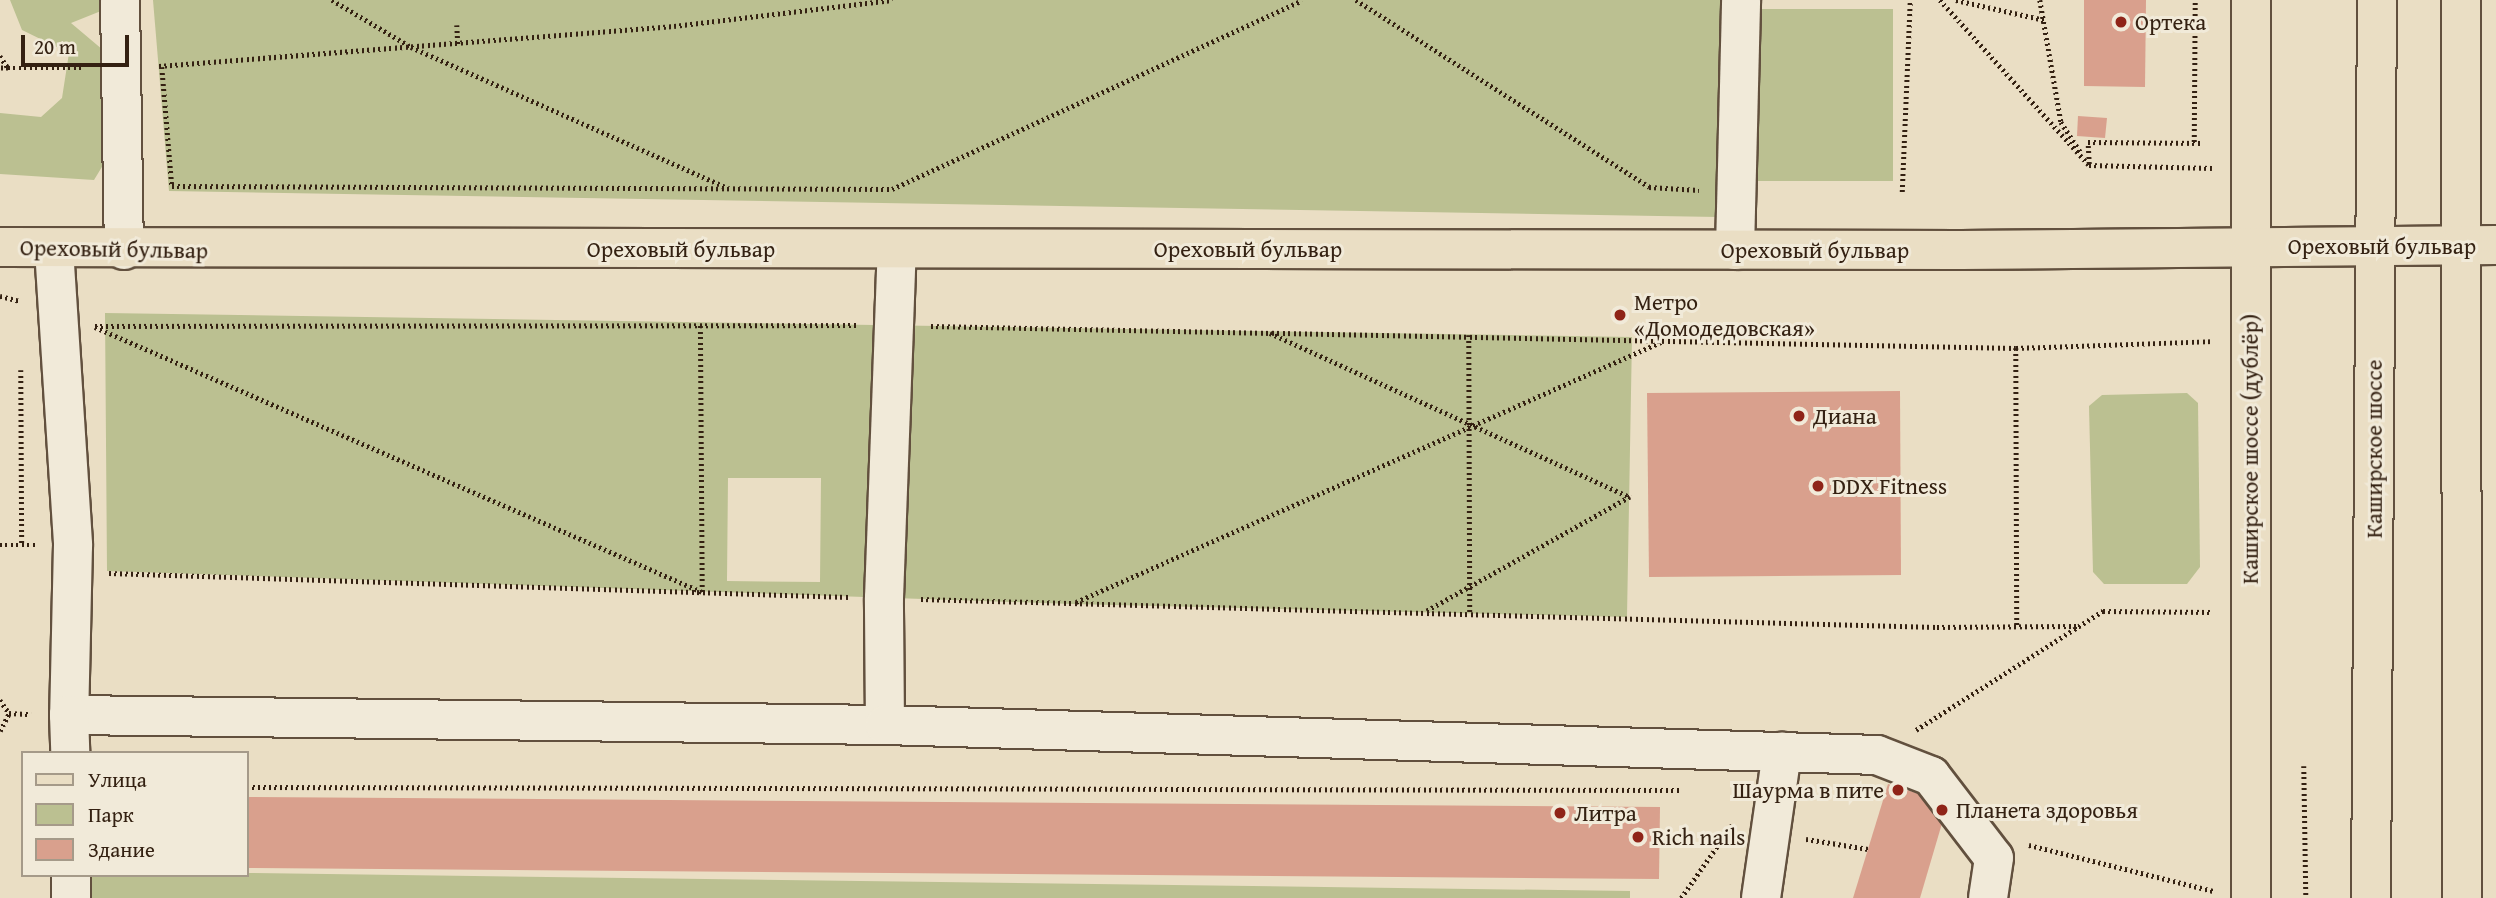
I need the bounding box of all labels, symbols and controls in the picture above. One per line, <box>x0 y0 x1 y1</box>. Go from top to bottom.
place label: Ортека <box>2135 8 2206 36</box>
marker: Ортека <box>2113 14 2129 30</box>
scale bar <box>24 21 133 65</box>
text: 20 m <box>34 31 76 62</box>
street label: Ореховый бульвар <box>2288 232 2476 260</box>
street label: Ореховый бульвар <box>20 234 208 264</box>
street label: Ореховый бульвар <box>587 235 775 263</box>
street label: Ореховый бульвар <box>1154 235 1342 263</box>
street label: Ореховый бульвар <box>1721 236 1909 264</box>
place label: Метро «Домодедовская» <box>1634 288 1815 342</box>
marker: Метро «Домодедовская» <box>1612 307 1628 323</box>
street label: Каширское шоссе (дублёр) <box>2236 314 2264 584</box>
street label: Каширское шоссе <box>2360 360 2388 538</box>
place label: Диана <box>1813 402 1877 430</box>
marker: Диана <box>1791 408 1807 424</box>
place label: DDX Fitness <box>1832 472 1947 500</box>
marker: DDX Fitness <box>1810 478 1826 494</box>
legend <box>21 751 248 877</box>
text: Улица <box>88 764 147 795</box>
place label: Шаурма в пите <box>1732 776 1884 804</box>
marker: Шаурма в пите <box>1890 782 1906 798</box>
place label: Планета здоровья <box>1956 796 2138 824</box>
text: Парк <box>88 799 134 830</box>
place label: Литра <box>1574 799 1637 827</box>
marker: Планета здоровья <box>1934 802 1950 818</box>
marker: Литра <box>1552 805 1568 821</box>
place label: Rich nails <box>1652 823 1745 851</box>
marker: Rich nails <box>1630 829 1646 845</box>
text: Здание <box>88 834 155 865</box>

